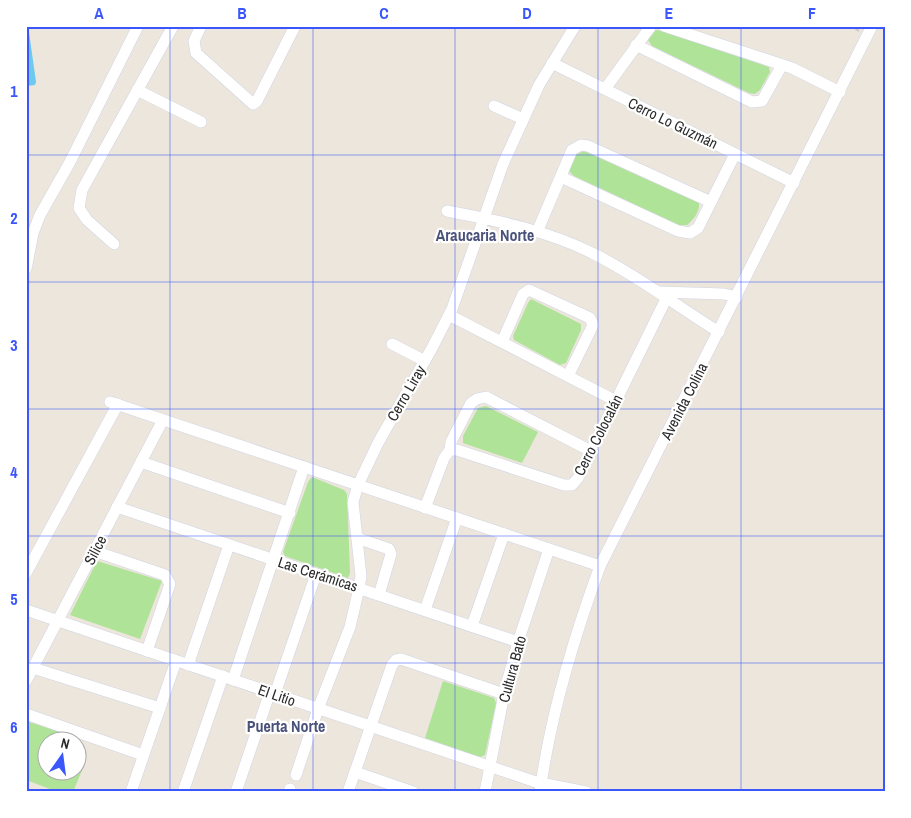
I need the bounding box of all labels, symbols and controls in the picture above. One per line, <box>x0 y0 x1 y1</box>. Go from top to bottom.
text: A <box>94 2 104 24</box>
text: B <box>237 2 247 24</box>
text: C <box>379 2 389 24</box>
text: D <box>522 2 532 24</box>
text: E <box>665 2 674 24</box>
text: F <box>808 2 816 24</box>
text: 1 <box>10 80 18 102</box>
street label: Cerro Lo Guzmán <box>624 92 722 154</box>
text: 2 <box>10 207 18 229</box>
district label: Araucaria Norte <box>436 224 534 246</box>
text: 3 <box>10 334 18 356</box>
street label: Avenida Colina <box>655 359 712 444</box>
street label: Cerro Liray <box>382 360 431 425</box>
street label: Cerro Colocalán <box>568 391 628 479</box>
text: 4 <box>10 461 18 483</box>
street label: Silice <box>79 531 112 569</box>
street label: Las Cerámicas <box>275 551 361 597</box>
text: 5 <box>10 588 18 610</box>
street label: Cultura Bato <box>493 633 531 705</box>
street label: El Litio <box>255 679 299 711</box>
district label: Puerta Norte <box>247 715 325 737</box>
text: 6 <box>10 716 18 738</box>
north arrow <box>38 730 88 780</box>
text: N <box>59 734 71 753</box>

